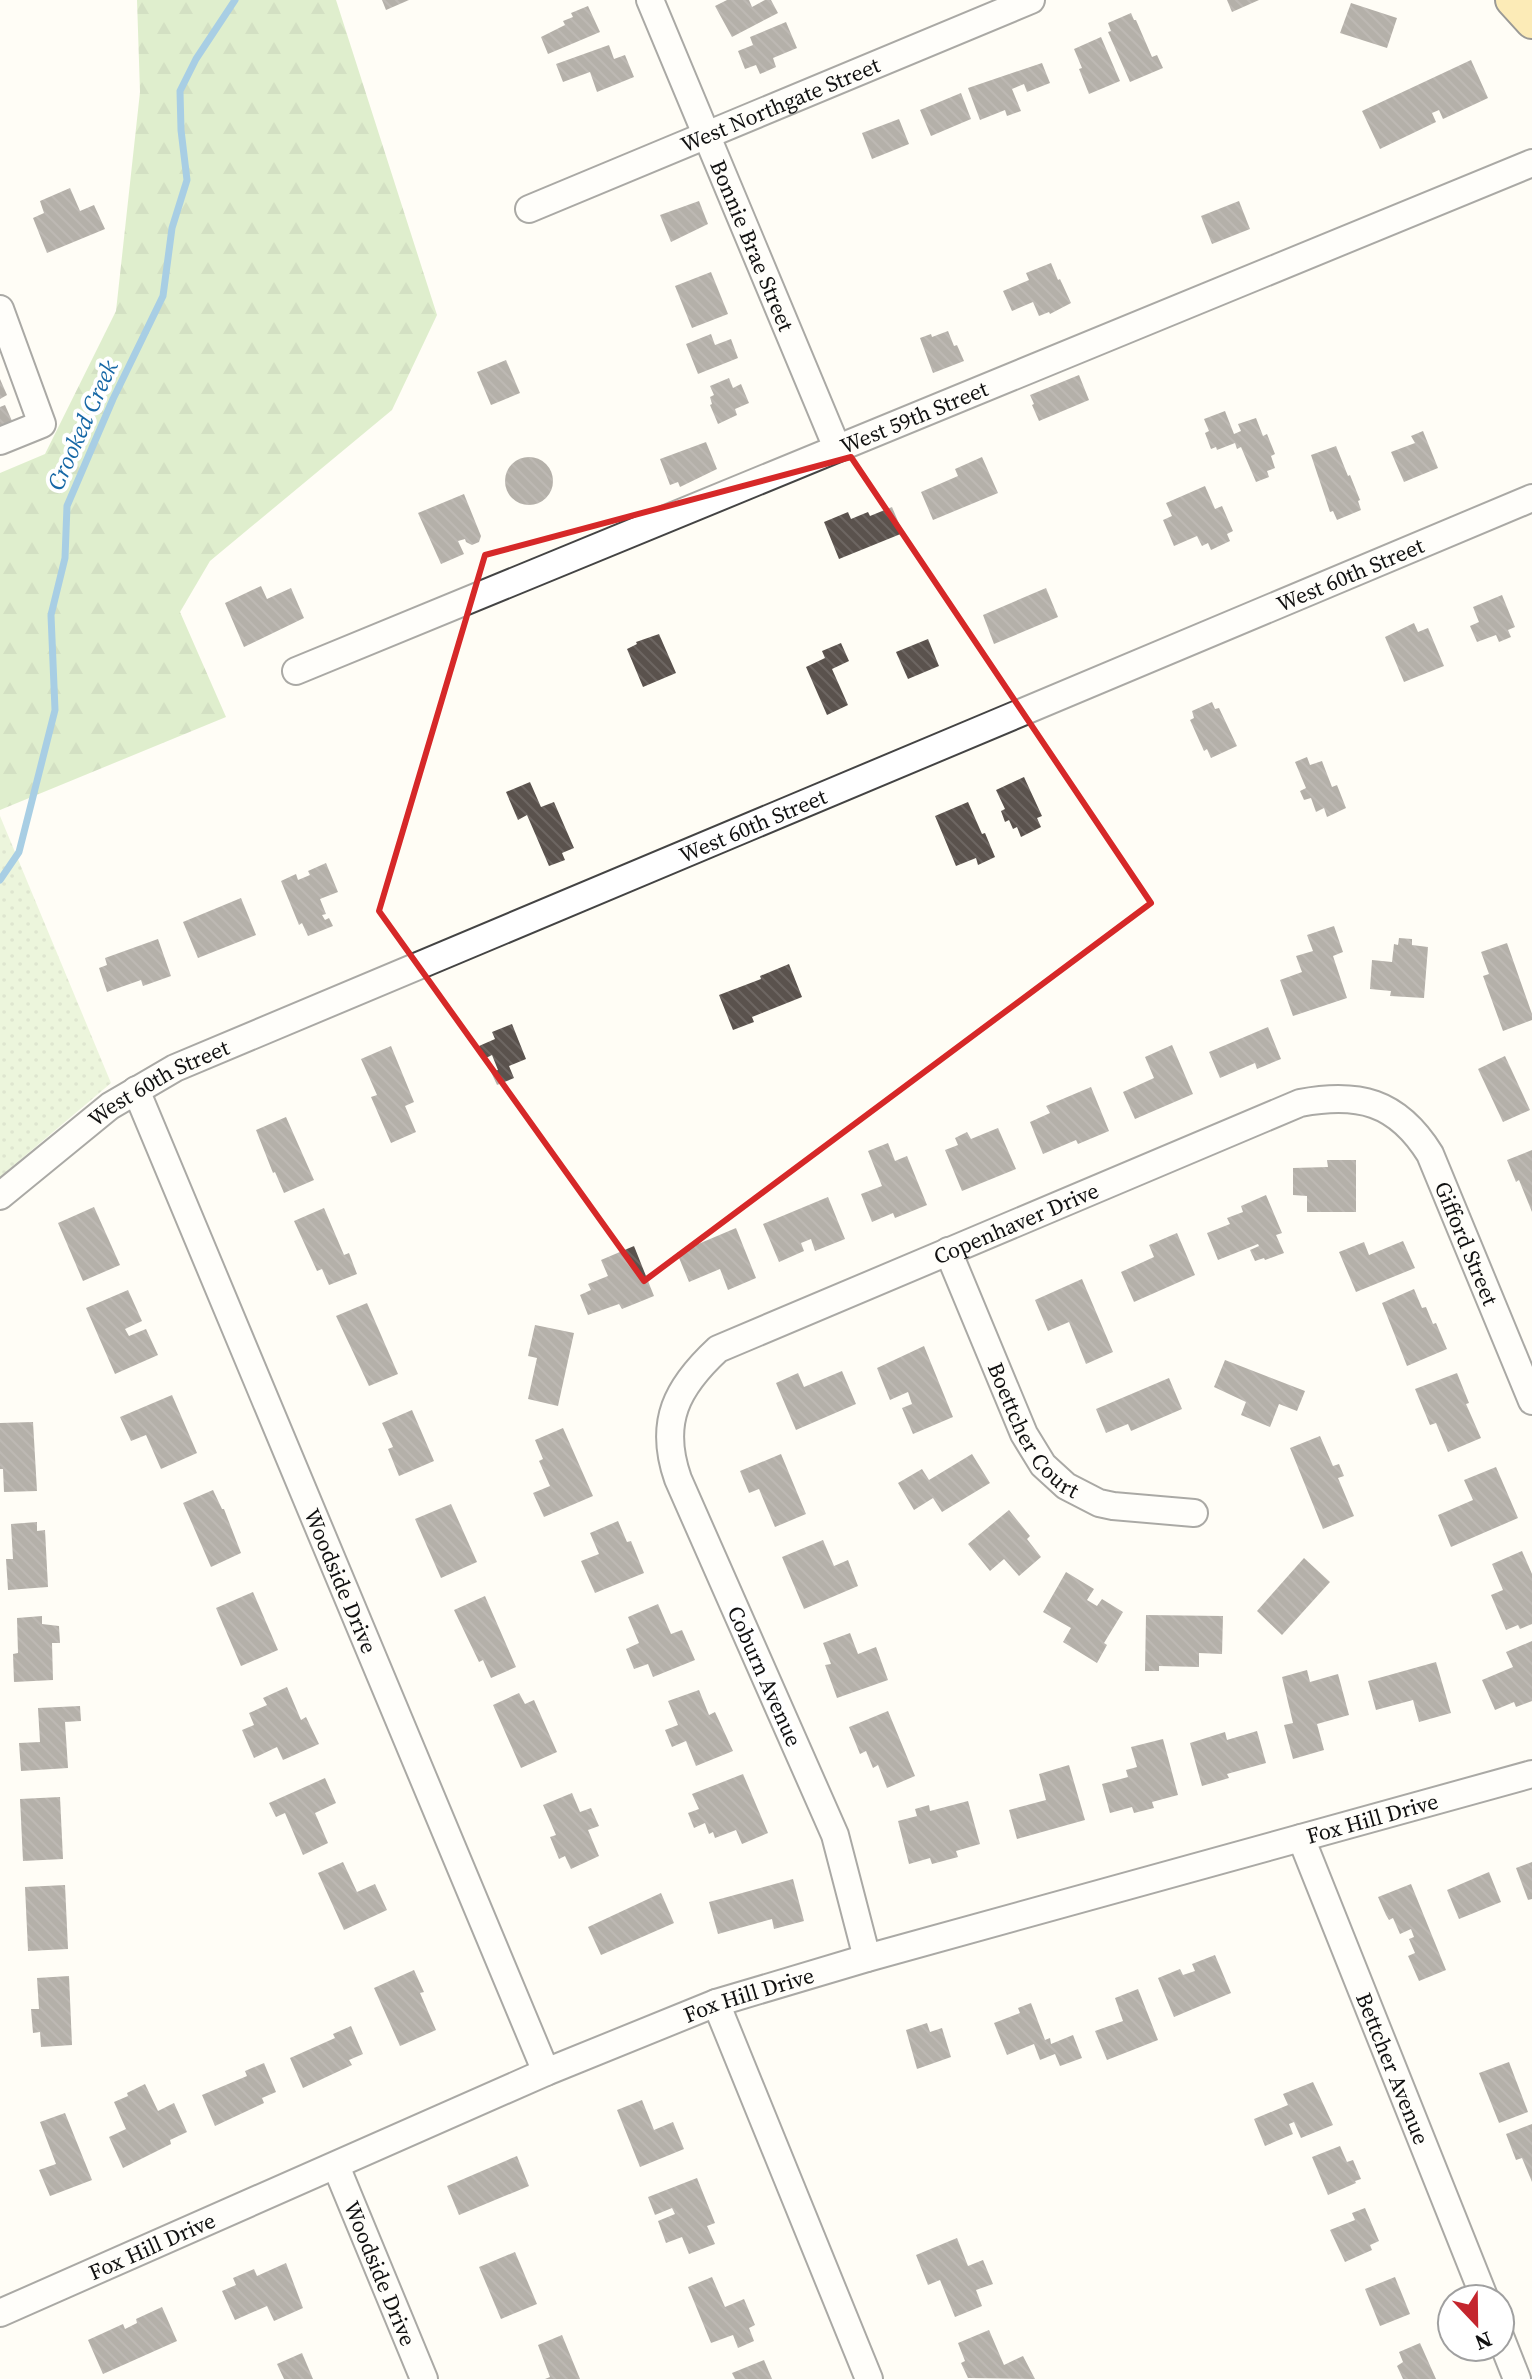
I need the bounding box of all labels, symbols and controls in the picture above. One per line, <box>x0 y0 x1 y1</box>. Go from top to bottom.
street label: West Northgate Street <box>676 49 885 159</box>
street label: Bonnie Brae Street <box>703 155 802 336</box>
water label: Crooked Creek <box>39 354 126 495</box>
street label: West 59th Street <box>835 373 993 461</box>
street label: West 60th Street <box>1272 530 1429 619</box>
street label: West 60th Street <box>674 781 832 870</box>
street label: West 60th Street <box>81 1032 234 1133</box>
street label: Copenhaver Drive <box>929 1175 1103 1271</box>
street label: Gifford Street <box>1428 1177 1506 1310</box>
street label: Boettcher Court <box>981 1358 1085 1506</box>
street label: Woodside Drive <box>297 1504 385 1658</box>
street label: Coburn Avenue <box>721 1601 809 1751</box>
street label: Fox Hill Drive <box>1303 1786 1441 1851</box>
street label: Fox Hill Drive <box>679 1960 817 2030</box>
street label: Bettcher Avenue <box>1349 1988 1437 2149</box>
street label: Woodside Drive <box>337 2196 424 2350</box>
street label: Fox Hill Drive <box>84 2205 220 2287</box>
north arrow <box>1436 2283 1516 2363</box>
text: N <box>1470 2325 1497 2358</box>

